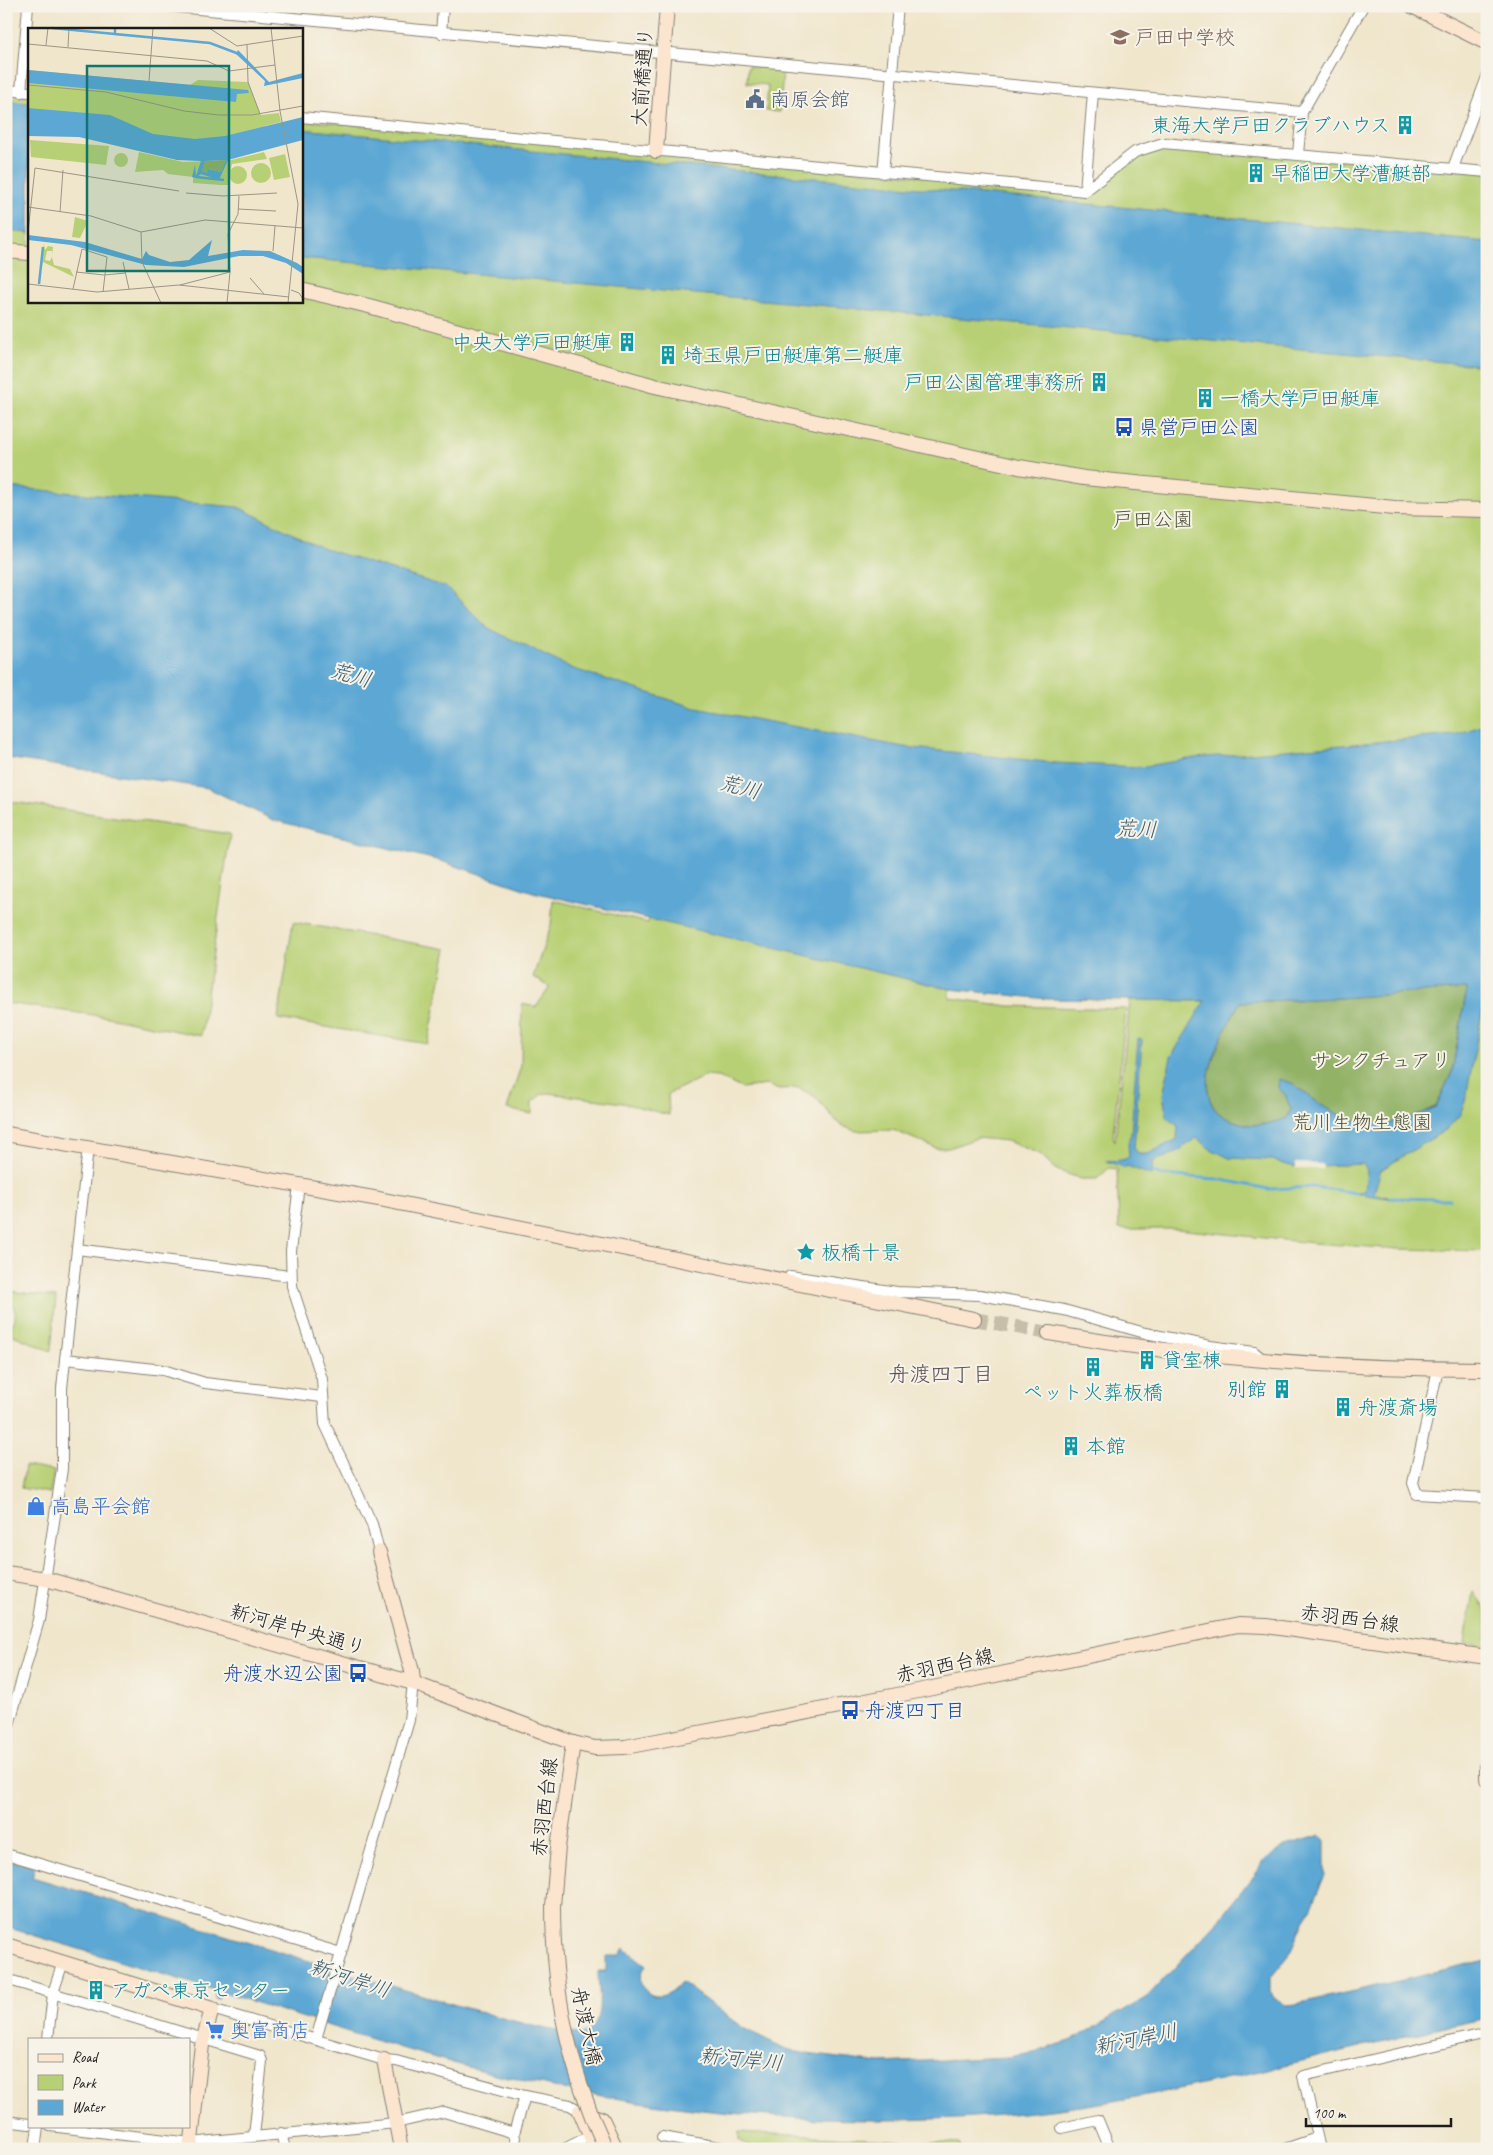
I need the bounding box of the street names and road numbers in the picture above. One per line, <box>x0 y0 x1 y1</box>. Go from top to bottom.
street label: 大前橋通り <box>627 26 658 128</box>
street label: 新河岸中央通り <box>227 1598 369 1661</box>
street label: 赤羽西台線 <box>1299 1599 1401 1638</box>
street label: 赤羽西台線 <box>894 1643 997 1688</box>
street label: 赤羽西台線 <box>526 1756 563 1858</box>
street label: 舟渡大橋 <box>566 1984 607 2068</box>

